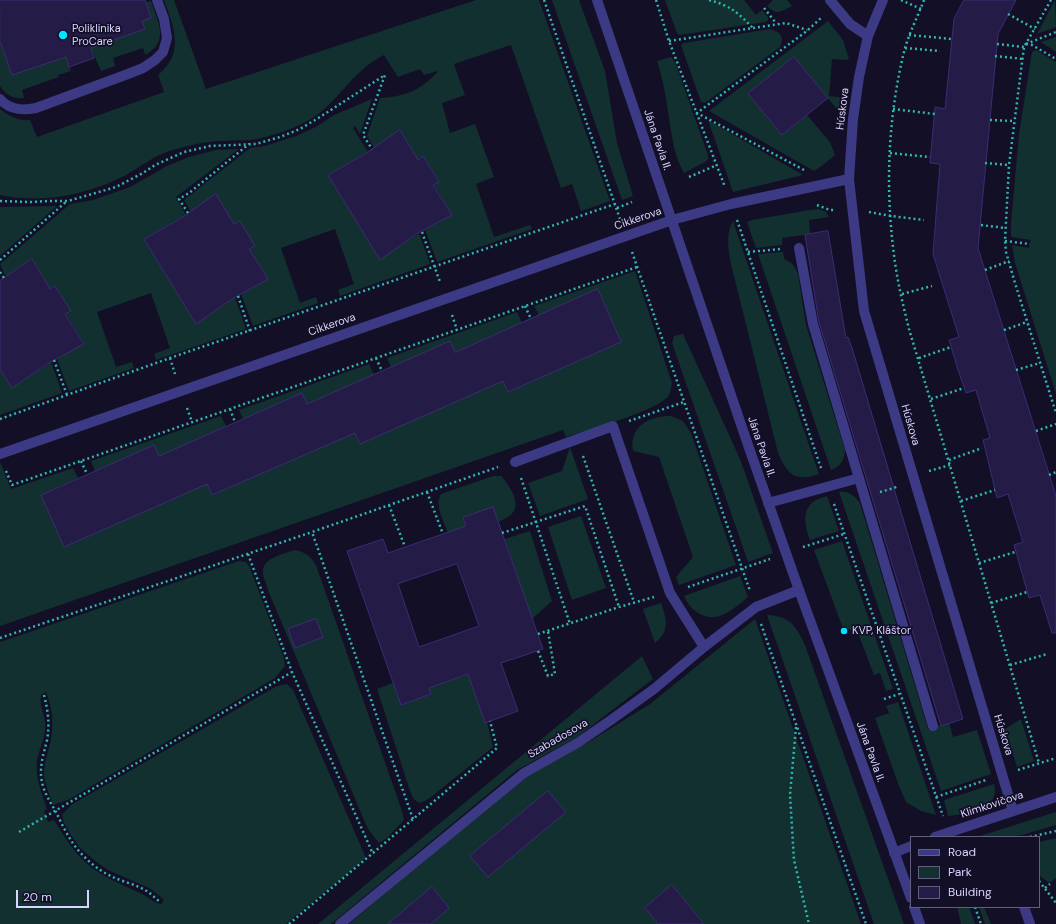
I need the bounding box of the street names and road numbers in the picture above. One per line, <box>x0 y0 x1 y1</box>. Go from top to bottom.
street label: Húskova <box>834 87 852 131</box>
street label: Jána Pavla II. <box>640 108 674 172</box>
street label: Cikkerova <box>613 205 663 233</box>
street label: Cikkerova <box>307 311 357 339</box>
street label: Húskova <box>898 403 922 447</box>
street label: Jána Pavla II. <box>744 415 778 479</box>
street label: Húskova <box>991 713 1015 757</box>
street label: Szabadosova <box>526 717 590 761</box>
street label: Jána Pavla II. <box>853 720 887 784</box>
street label: Klimkovičova <box>959 789 1025 821</box>

